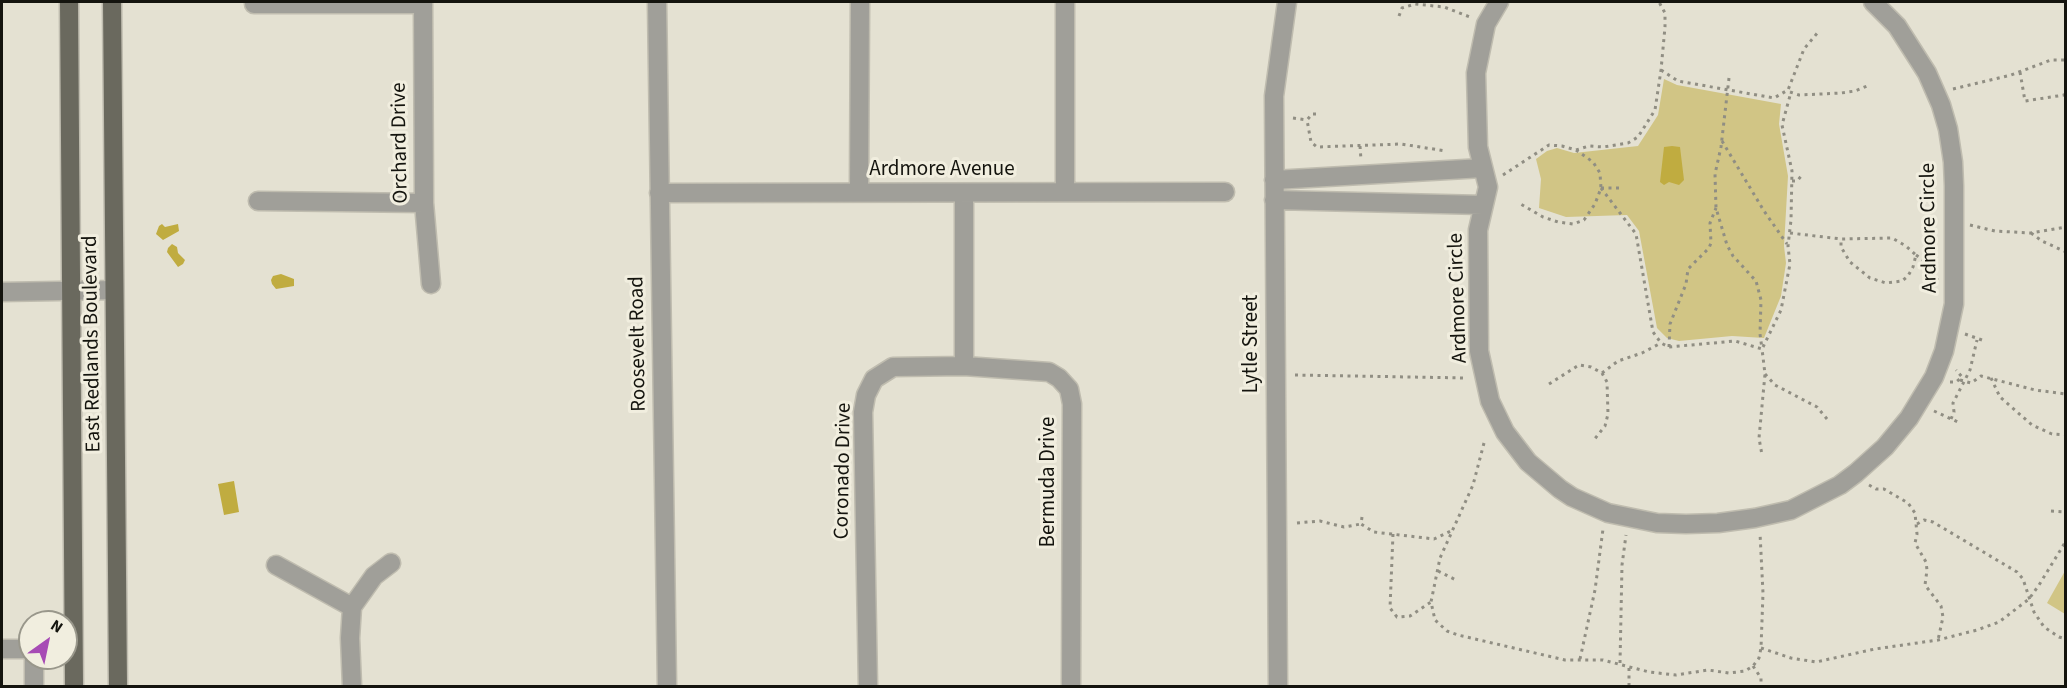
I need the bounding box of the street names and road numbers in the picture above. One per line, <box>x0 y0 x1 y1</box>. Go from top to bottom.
street label: Orchard Drive <box>387 82 415 204</box>
street label: Ardmore Avenue <box>869 157 1015 183</box>
street label: Ardmore Circle <box>1916 163 1944 293</box>
street label: Ardmore Circle <box>1444 232 1474 364</box>
street label: East Redlands Boulevard <box>79 235 107 453</box>
street label: Roosevelt Road <box>625 276 653 412</box>
street label: Lytle Street <box>1239 295 1265 393</box>
street label: Coronado Drive <box>830 402 858 540</box>
street label: Bermuda Drive <box>1036 417 1062 547</box>

